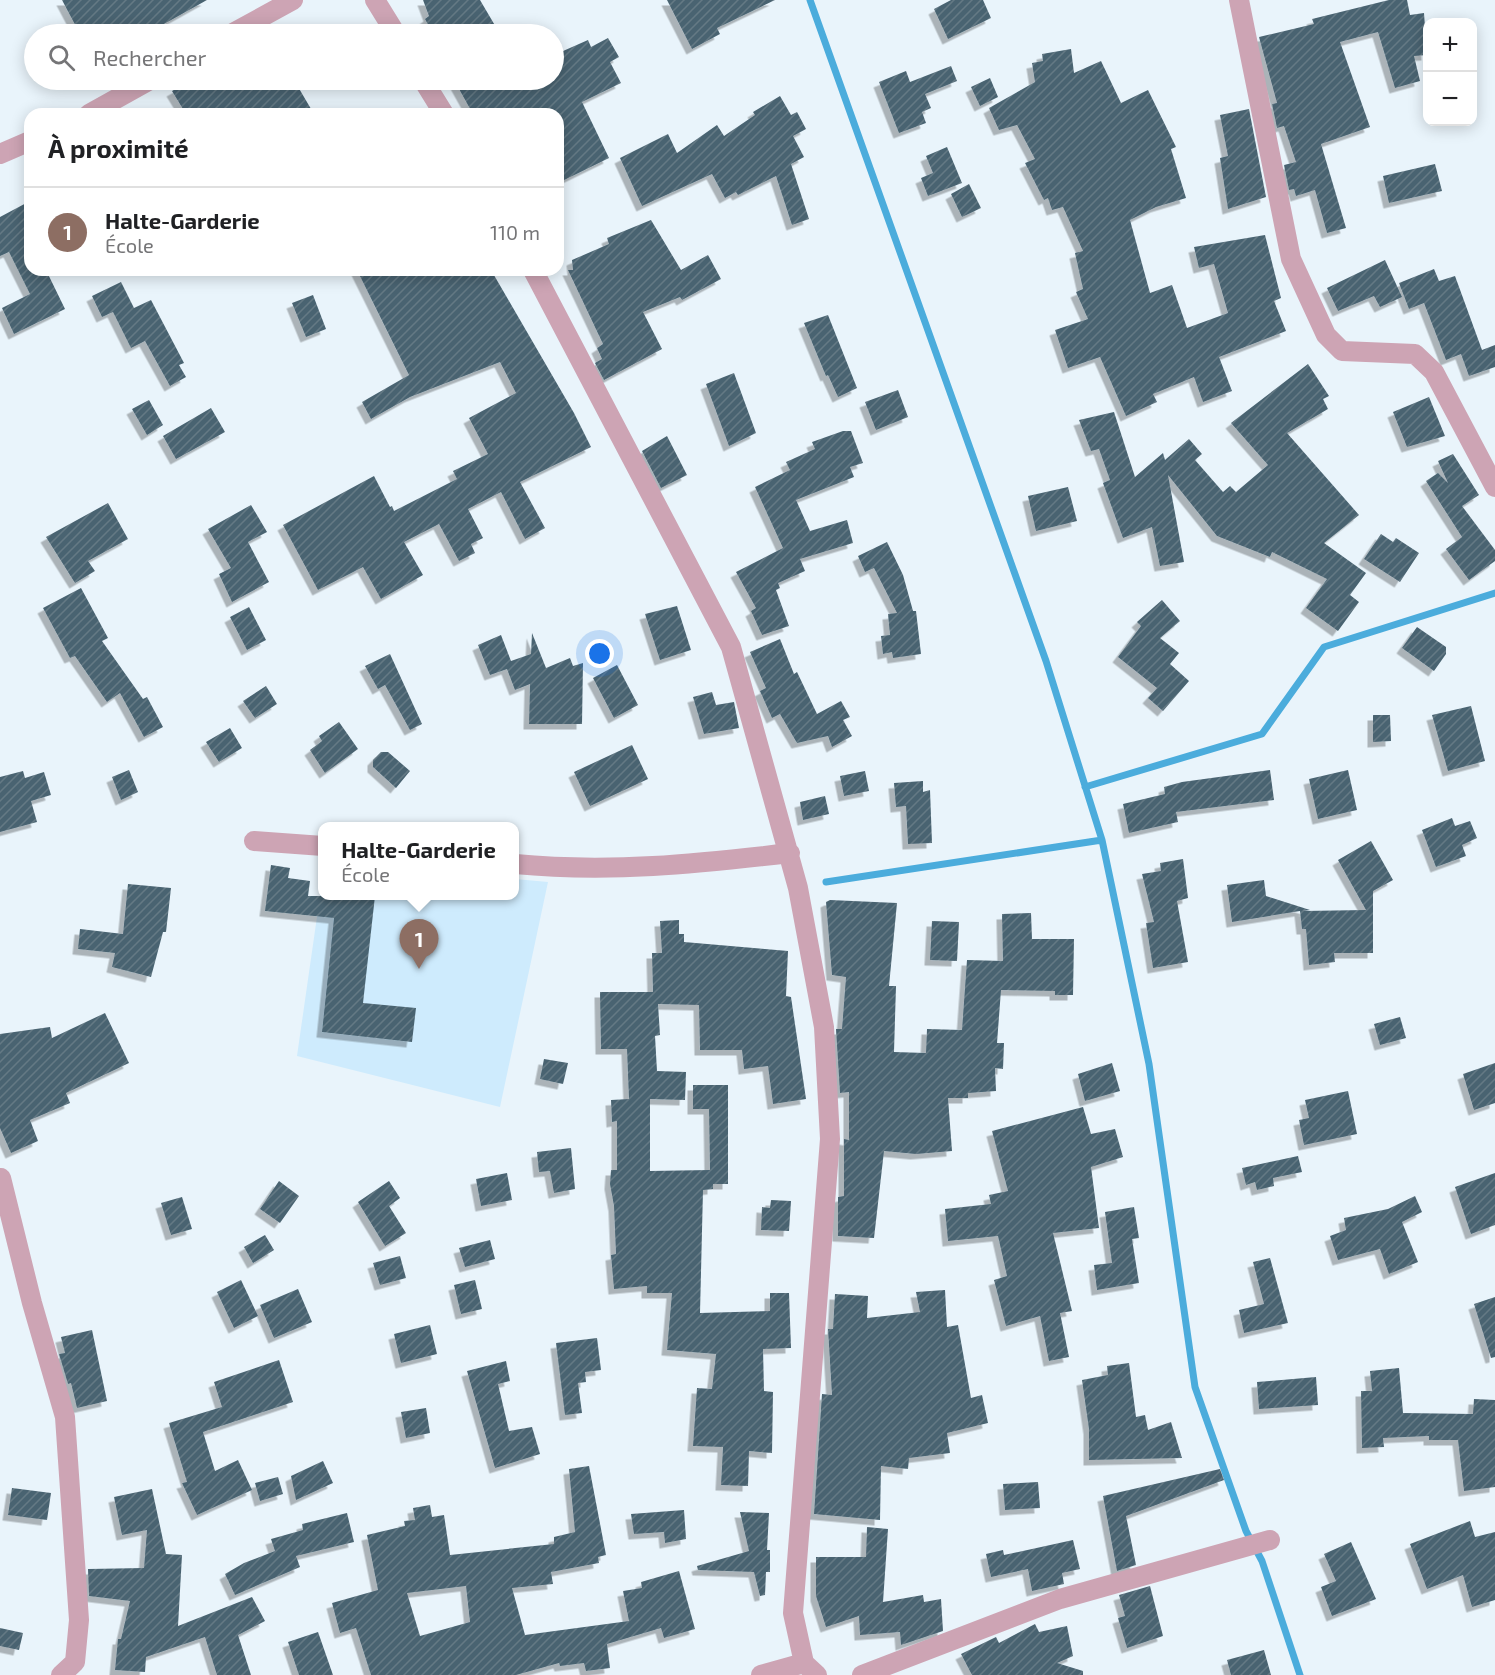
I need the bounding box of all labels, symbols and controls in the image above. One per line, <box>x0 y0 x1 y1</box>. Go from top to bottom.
map controls <box>1423 18 1477 126</box>
button: + <box>1423 18 1477 72</box>
search box <box>24 24 564 90</box>
icon: search <box>45 41 78 74</box>
text: Rechercher <box>93 44 206 70</box>
button: − <box>1423 72 1477 126</box>
text: À proximité <box>48 132 189 163</box>
text: Halte-Garderie <box>105 207 260 233</box>
text: 1 <box>63 220 72 244</box>
text: 110 m <box>490 220 540 244</box>
text: École <box>105 233 154 257</box>
your location <box>585 639 614 668</box>
popup <box>318 822 519 900</box>
text: Halte-Garderie <box>341 836 496 862</box>
text: École <box>341 862 390 886</box>
pin: 1 <box>400 920 438 969</box>

